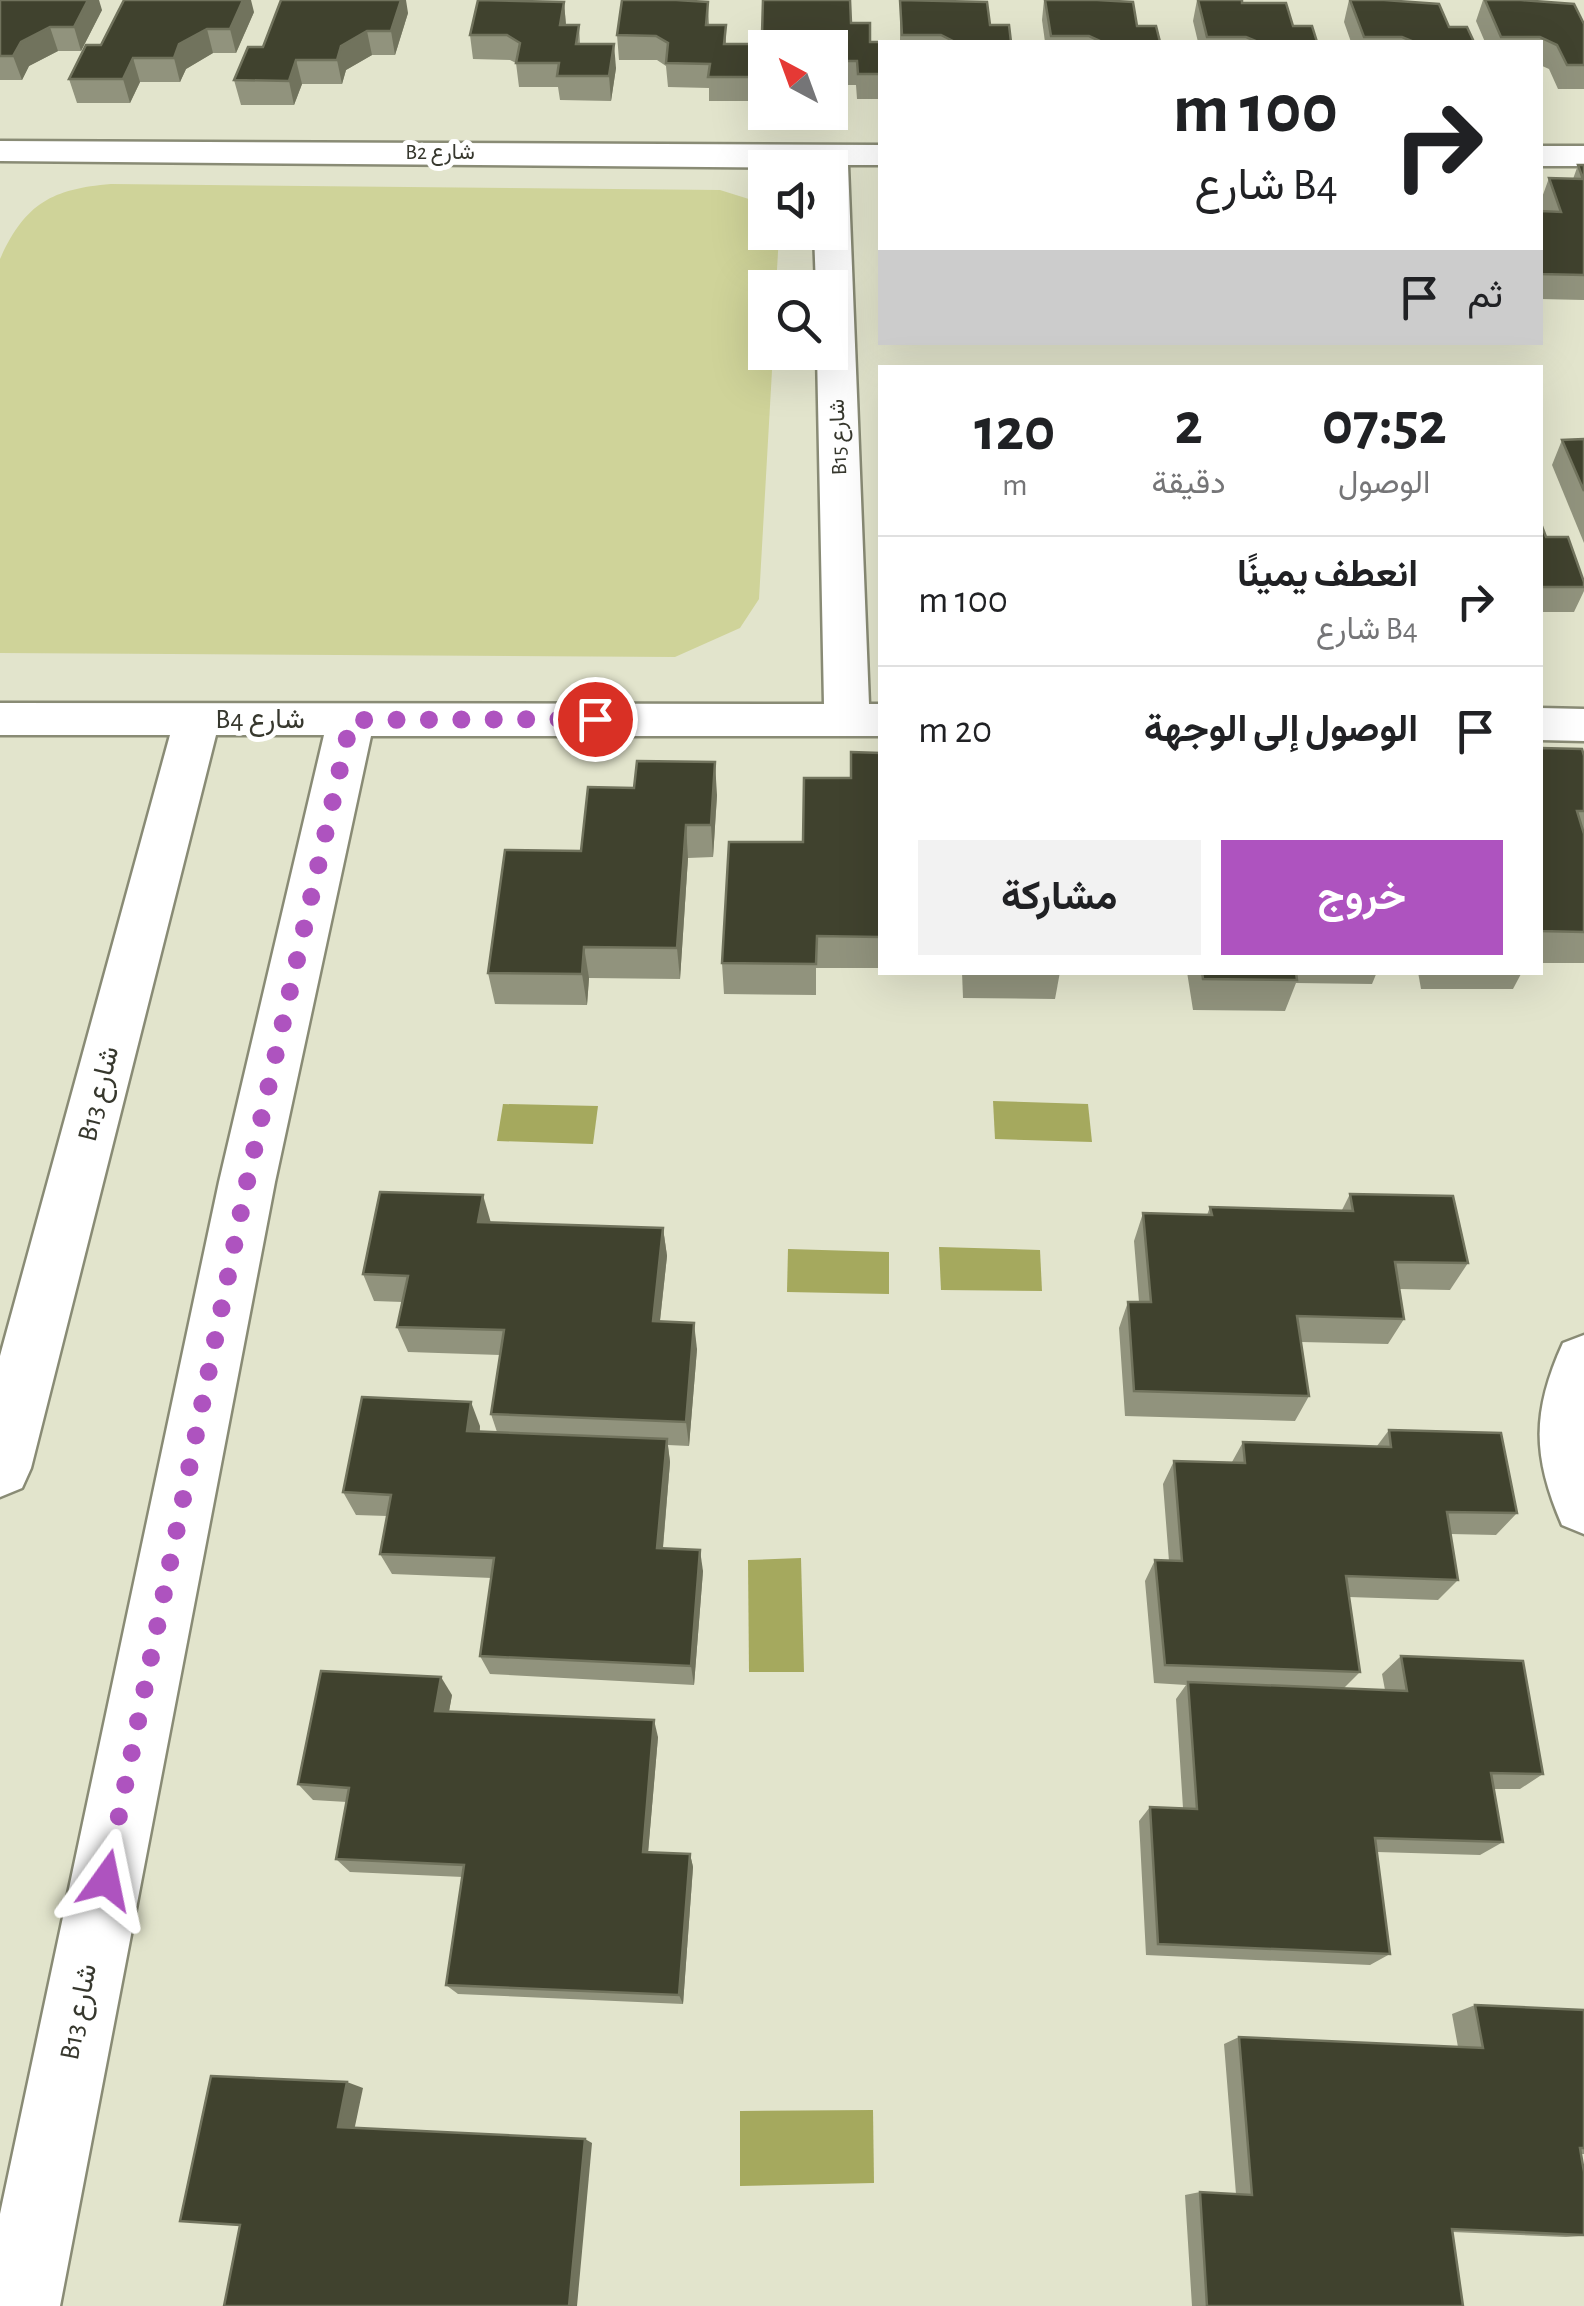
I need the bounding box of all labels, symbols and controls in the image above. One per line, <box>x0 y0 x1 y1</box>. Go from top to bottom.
north arrow <box>748 30 848 130</box>
map controls <box>748 30 848 370</box>
text: 100 m <box>1173 75 1338 145</box>
icon: right <box>1373 80 1503 210</box>
street label: B2 شارع <box>405 141 475 166</box>
button: sound <box>748 150 848 250</box>
text: B4 شارع <box>1194 163 1338 208</box>
button: search <box>748 270 848 370</box>
icon: arrive <box>1392 270 1447 325</box>
text: ثم <box>1467 277 1503 315</box>
text: 2 <box>1174 395 1203 455</box>
text: 07:52 <box>1322 395 1447 455</box>
street label: B15 شارع <box>826 398 853 476</box>
text: 120 <box>974 401 1055 461</box>
text: دقيقة <box>1151 467 1226 499</box>
text: الوصول <box>1338 467 1430 499</box>
text: m <box>1002 469 1028 501</box>
text: انعطف يمينًا <box>1237 556 1418 594</box>
icon: right <box>1448 574 1503 629</box>
text: 100 m <box>918 582 1008 620</box>
text: B4 شارع <box>1316 613 1418 645</box>
pin <box>553 677 638 762</box>
icon: arrive <box>568 692 623 747</box>
icon: arrive <box>1448 704 1503 759</box>
street label: B4 شارع <box>215 706 305 737</box>
text: الوصول إلى الوجهة <box>1144 711 1418 749</box>
text: 20 m <box>918 712 992 750</box>
button: مشاركة <box>918 840 1201 955</box>
button: خروج <box>1221 840 1503 955</box>
street label: B13 شارع <box>74 1043 127 1145</box>
position arrow <box>54 1828 158 1932</box>
street label: B13 شارع <box>56 1962 105 2063</box>

